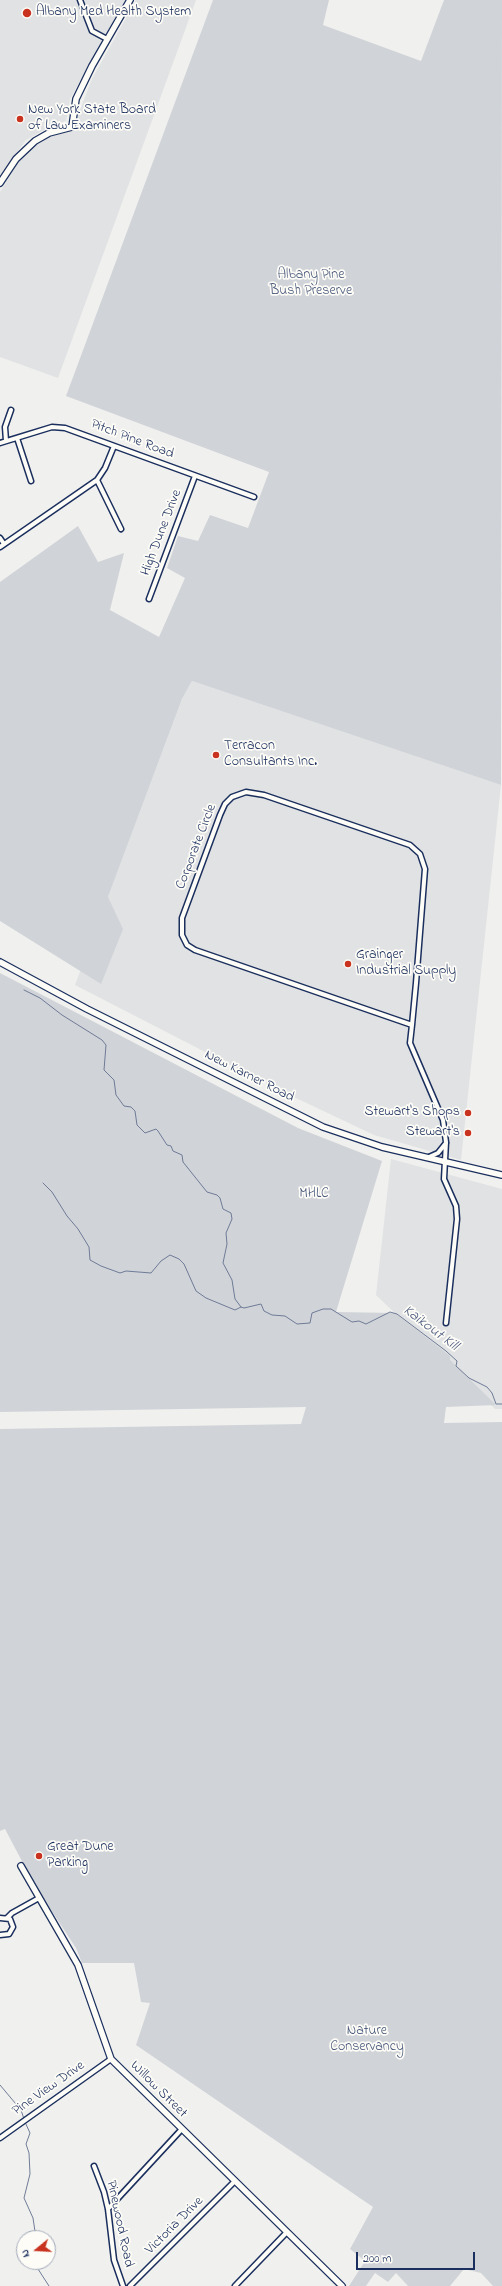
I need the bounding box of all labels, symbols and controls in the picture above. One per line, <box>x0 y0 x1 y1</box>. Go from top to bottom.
place label: Albany Med Health System <box>36 5 191 21</box>
marker: Albany Med Health System <box>21 7 33 19</box>
place label: New York State Board of Law Examiners <box>28 103 156 136</box>
marker: New York State Board of Law Examiners <box>15 114 25 124</box>
park label: Albany Pine Bush Preserve <box>270 268 352 300</box>
street label: Pitch Pine Road <box>88 416 176 464</box>
street label: High Dune Drive <box>138 488 186 578</box>
place label: Terracon Consultants Inc. <box>224 739 317 772</box>
marker: Terracon Consultants Inc. <box>211 750 221 760</box>
street label: Corporate Circle <box>173 802 221 892</box>
place label: Grainger Industrial Supply <box>356 948 456 980</box>
marker: Grainger Industrial Supply <box>343 959 353 969</box>
street label: New Karner Road <box>201 1047 297 1107</box>
place label: Stewart's Shops <box>365 1105 460 1121</box>
marker: Stewart's Shops <box>463 1108 473 1118</box>
place label: Stewart's <box>406 1125 460 1141</box>
marker: Stewart's <box>463 1128 473 1138</box>
park label: MHLC <box>299 1187 329 1203</box>
water label: Kaikout Kill <box>399 1302 461 1356</box>
place label: Great Dune Parking <box>47 1840 114 1872</box>
marker: Great Dune Parking <box>34 1851 44 1861</box>
park label: Nature Conservancy <box>330 2024 404 2056</box>
street label: Pine View Drive <box>10 2058 88 2120</box>
street label: Willow Street <box>126 2058 190 2122</box>
street label: Pinewood Road <box>102 2179 136 2269</box>
street label: Victoria Drive <box>142 2193 208 2259</box>
north arrow <box>16 2230 56 2270</box>
scale bar <box>358 2244 477 2270</box>
text: N <box>17 2247 34 2259</box>
text: 200 m <box>363 2250 392 2268</box>

